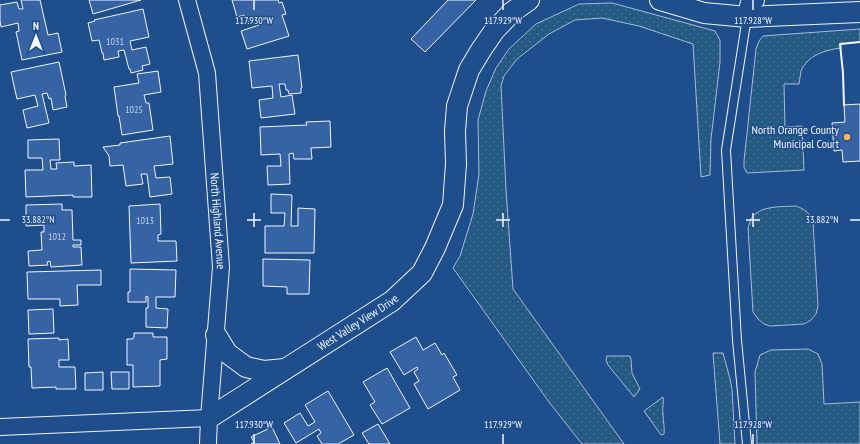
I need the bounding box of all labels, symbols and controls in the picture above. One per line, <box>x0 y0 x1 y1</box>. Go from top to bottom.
text: 117.930°W <box>235 14 273 27</box>
text: 117.929°W <box>484 14 522 27</box>
text: 117.928°W <box>734 14 772 27</box>
north arrow <box>16 16 56 56</box>
text: N <box>33 19 39 33</box>
house number: 1031 <box>106 35 124 48</box>
house number: 1025 <box>125 103 143 116</box>
place label: North Orange County Municipal Court <box>751 122 840 151</box>
marker: North Orange County Municipal Court <box>842 132 852 142</box>
street label: North Highland Avenue <box>207 172 229 270</box>
text: 33.882°N <box>21 213 55 226</box>
text: 33.882°N <box>805 213 839 226</box>
house number: 1013 <box>136 214 154 227</box>
house number: 1012 <box>48 230 66 243</box>
street label: West Valley View Drive <box>315 291 401 354</box>
text: 117.930°W <box>235 418 273 431</box>
text: 117.929°W <box>484 418 522 431</box>
text: 117.928°W <box>734 418 772 431</box>

